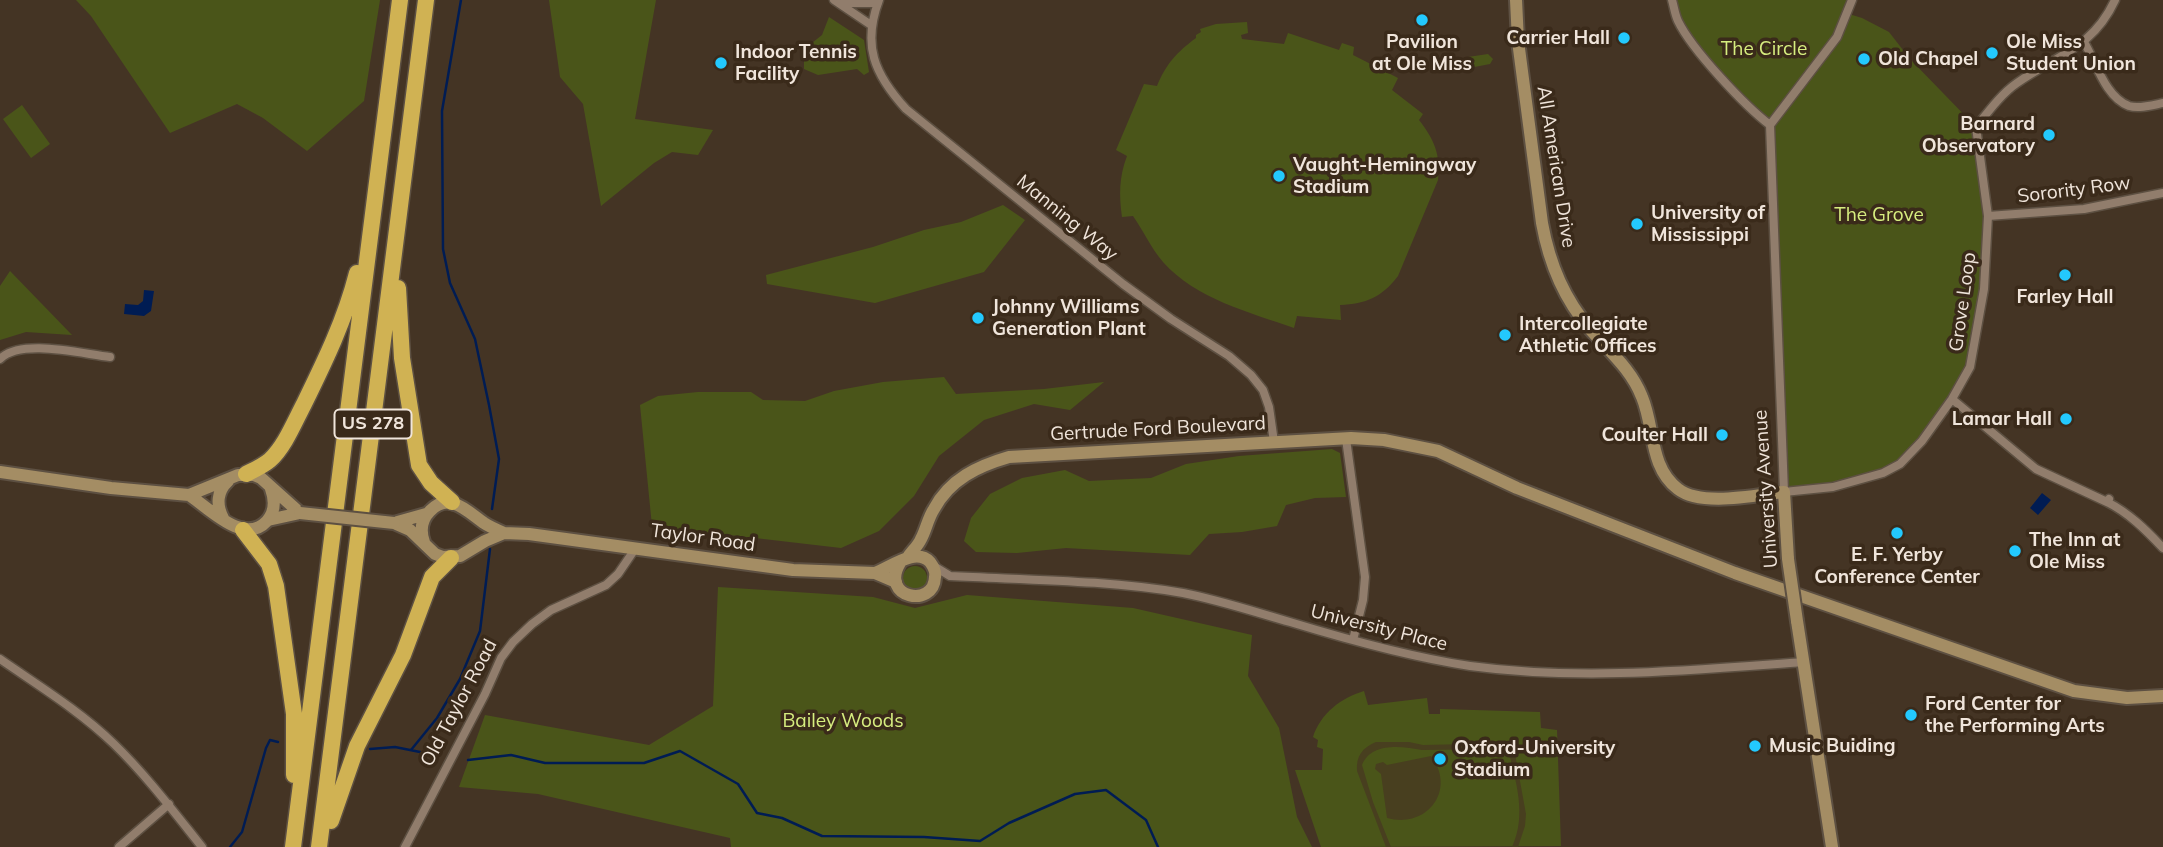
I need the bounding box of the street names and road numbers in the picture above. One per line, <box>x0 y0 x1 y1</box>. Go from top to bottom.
street label: All American Drive <box>1532 85 1580 249</box>
street label: Manning Way <box>1012 170 1122 266</box>
street label: Sorority Row <box>2016 172 2132 208</box>
street label: Grove Loop <box>1945 251 1981 353</box>
street label: University Avenue <box>1749 409 1783 569</box>
road number: US 278 <box>334 410 412 438</box>
street label: Gertrude Ford Boulevard <box>1050 412 1266 446</box>
street label: Taylor Road <box>649 519 757 557</box>
street label: University Place <box>1308 600 1450 656</box>
street label: Old Taylor Road <box>416 635 502 771</box>

